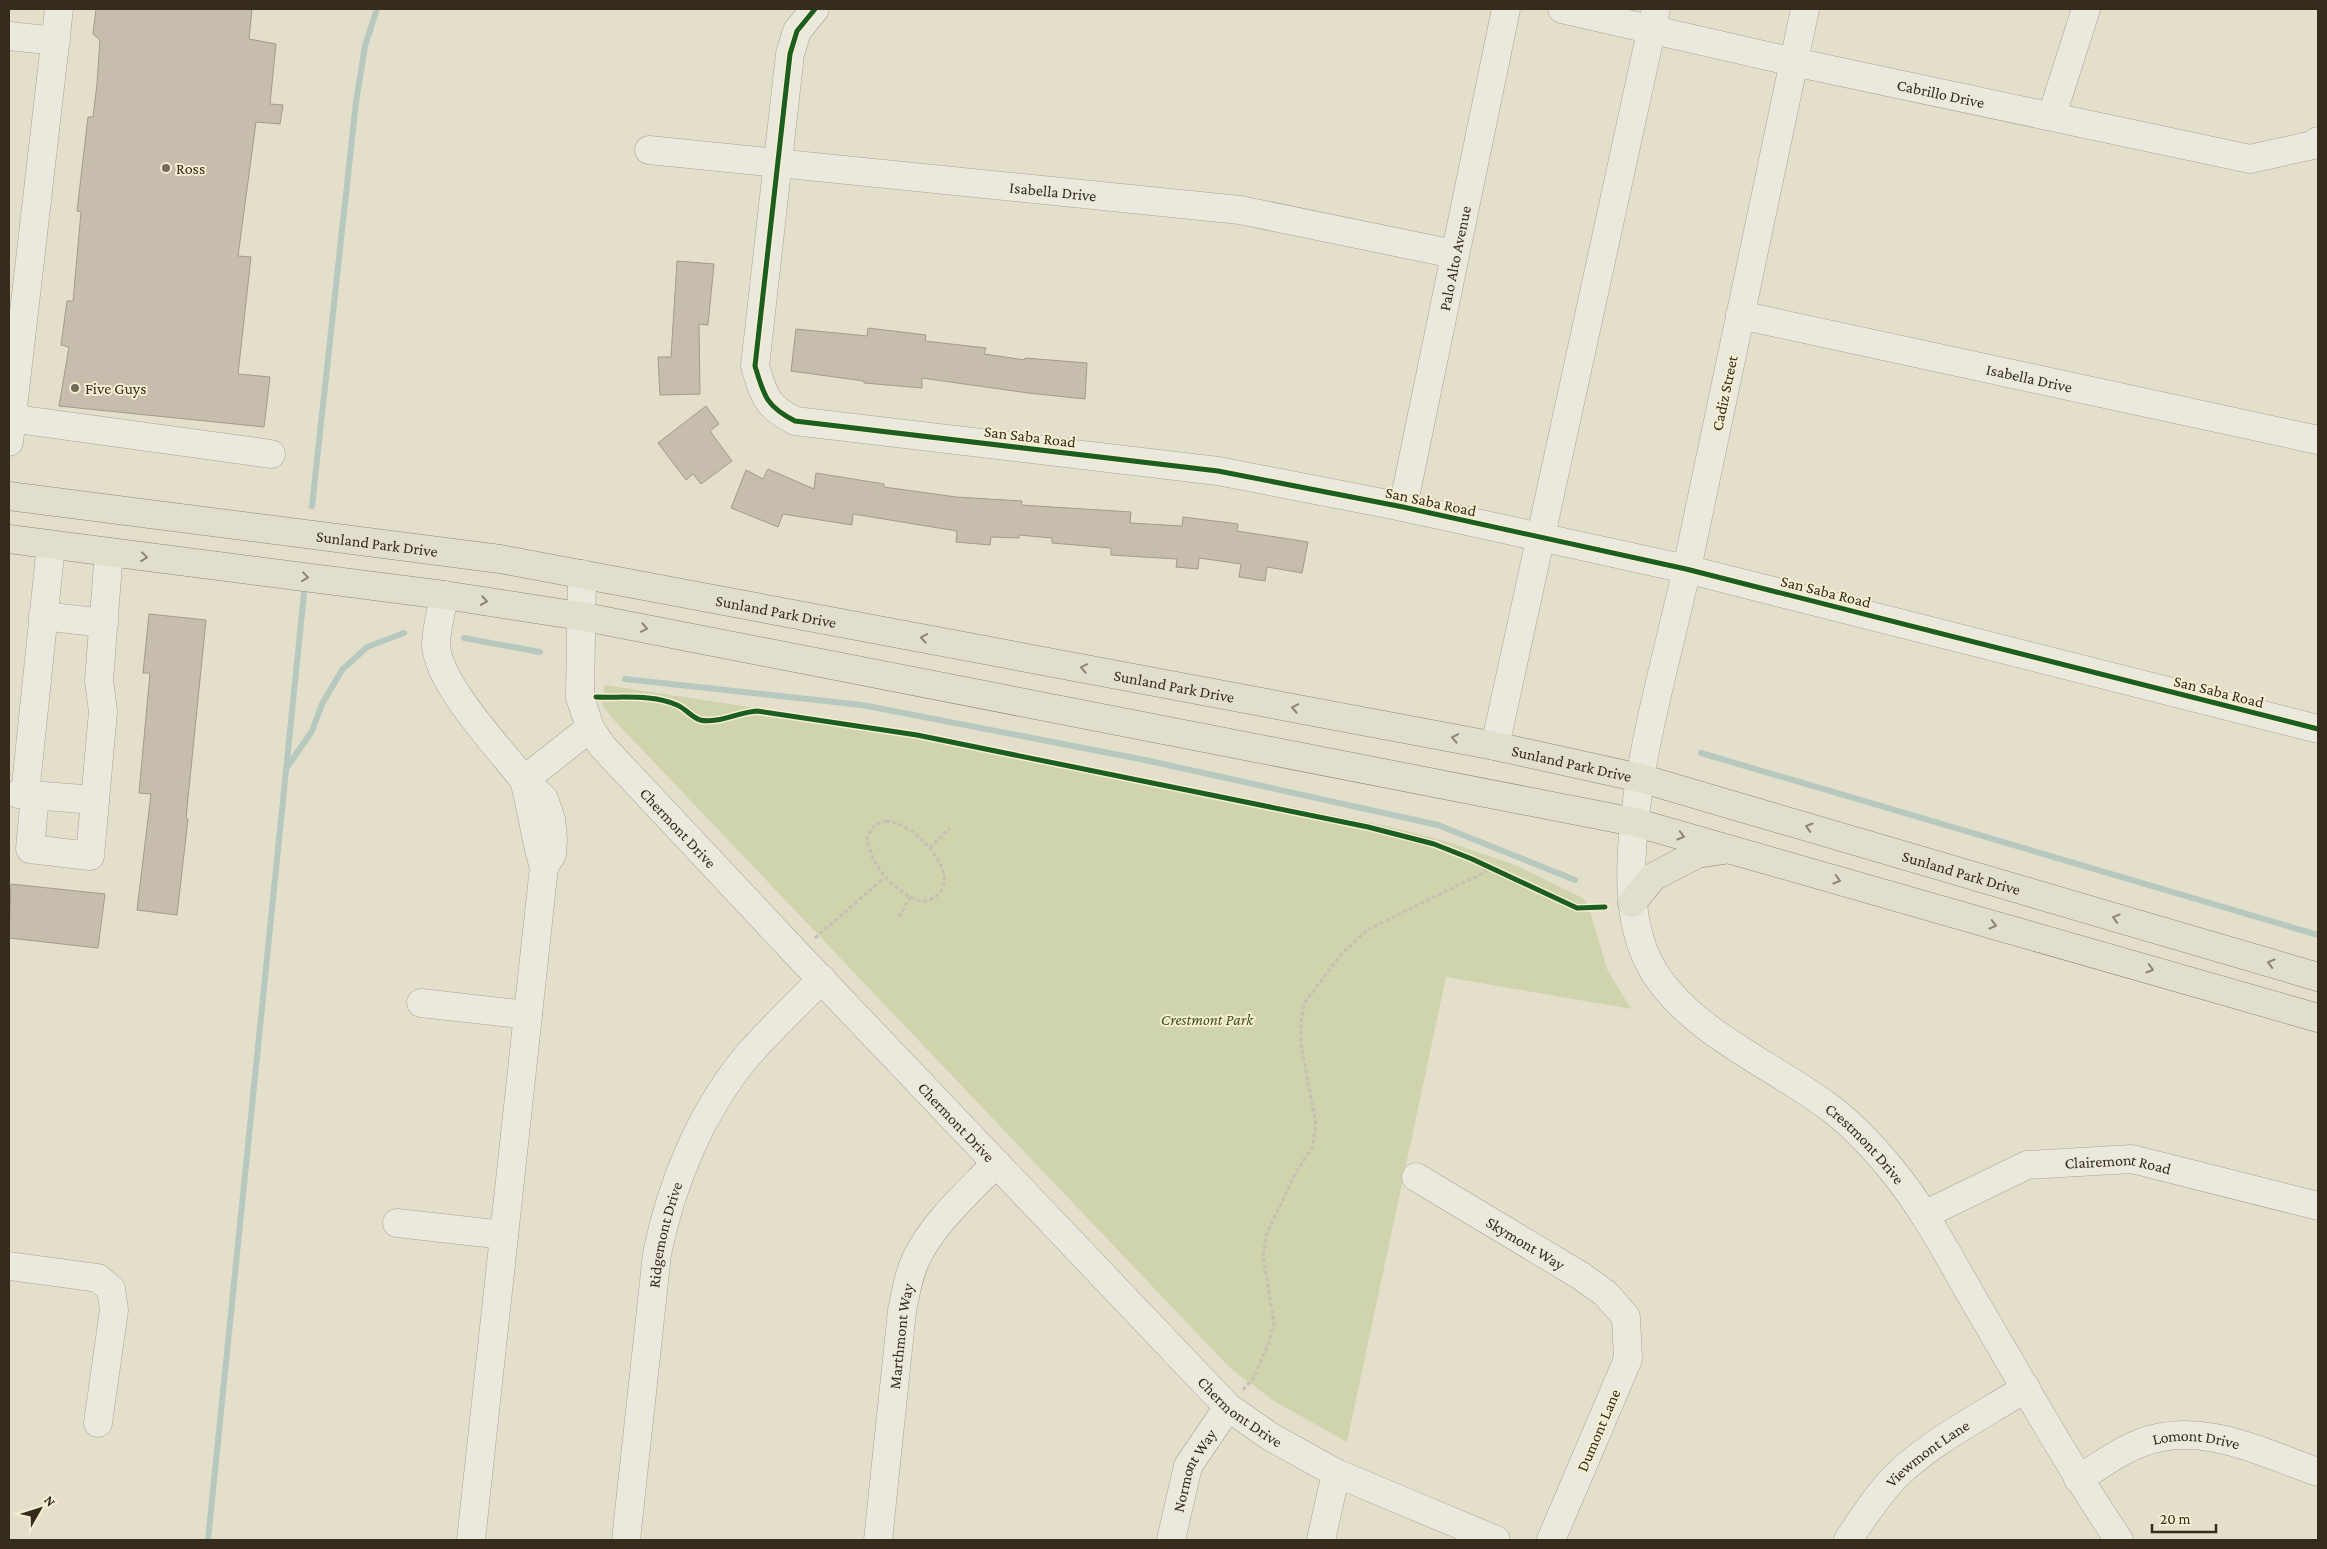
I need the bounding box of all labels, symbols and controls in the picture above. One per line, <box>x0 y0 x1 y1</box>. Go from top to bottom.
street label: Cabrillo Drive <box>1895 76 1986 111</box>
place label: Ross <box>176 160 205 177</box>
marker: Ross <box>160 162 172 174</box>
street label: Isabella Drive <box>1009 179 1097 204</box>
street label: Palo Alto Avenue <box>1436 204 1474 312</box>
street label: Cadiz Street <box>1708 353 1741 432</box>
street label: Isabella Drive <box>1985 361 2074 396</box>
place label: Five Guys <box>85 380 146 398</box>
marker: Five Guys <box>69 382 81 394</box>
street label: San Saba Road <box>983 422 1077 451</box>
street label: San Saba Road <box>1384 484 1478 520</box>
street label: Sunland Park Drive <box>315 527 439 560</box>
one-way arrow <box>140 551 148 561</box>
one-way arrow <box>301 571 309 582</box>
street label: San Saba Road <box>1779 572 1873 611</box>
street label: Sunland Park Drive <box>714 592 838 631</box>
one-way arrow <box>480 595 488 606</box>
one-way arrow <box>639 623 648 633</box>
one-way arrow <box>920 633 929 644</box>
one-way arrow <box>1080 663 1089 674</box>
street label: Sunland Park Drive <box>1112 667 1236 706</box>
street label: San Saba Road <box>2172 672 2266 711</box>
one-way arrow <box>1291 703 1300 714</box>
one-way arrow <box>1451 734 1459 744</box>
street label: Sunland Park Drive <box>1510 742 1633 785</box>
street label: Chermont Drive <box>637 784 720 871</box>
one-way arrow <box>1805 823 1813 833</box>
one-way arrow <box>1676 830 1684 840</box>
street label: Sunland Park Drive <box>1900 847 2022 898</box>
one-way arrow <box>1832 875 1841 885</box>
one-way arrow <box>2112 913 2120 923</box>
one-way arrow <box>1989 919 1998 930</box>
one-way arrow <box>2268 959 2276 969</box>
one-way arrow <box>2145 964 2153 974</box>
park label: Crestmont Park <box>1161 1011 1254 1028</box>
street label: Chermont Drive <box>915 1079 998 1165</box>
street label: Crestmont Drive <box>1822 1100 1908 1187</box>
street label: Clairemont Road <box>2064 1151 2173 1178</box>
street label: Ridgemont Drive <box>645 1179 685 1289</box>
street label: Skymont Way <box>1483 1213 1568 1275</box>
street label: Marthmont Way <box>886 1281 918 1390</box>
street label: Chermont Drive <box>1194 1373 1285 1450</box>
street label: Dumont Lane <box>1573 1386 1623 1474</box>
street label: Viewmont Lane <box>1882 1416 1972 1490</box>
street label: Normont Way <box>1170 1425 1221 1514</box>
street label: Lomont Drive <box>2151 1427 2242 1453</box>
north arrow <box>15 1484 65 1534</box>
text: N <box>41 1492 60 1510</box>
scale bar <box>2152 1502 2216 1534</box>
text: 20 m <box>2160 1511 2191 1527</box>

